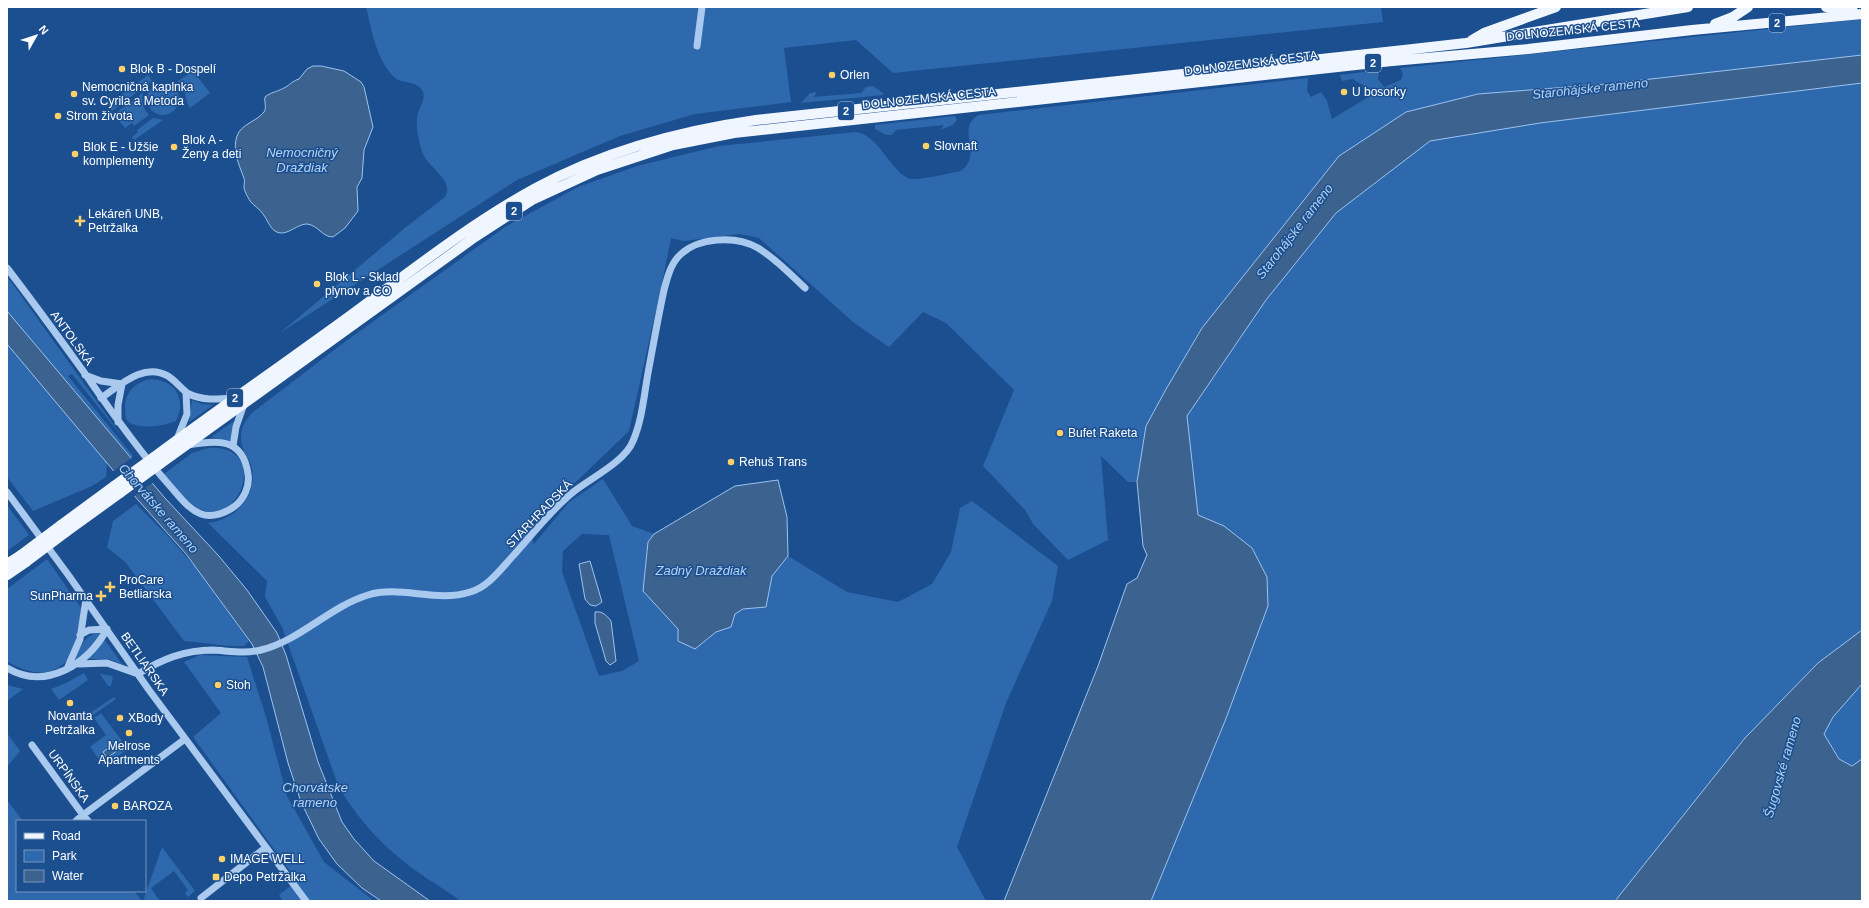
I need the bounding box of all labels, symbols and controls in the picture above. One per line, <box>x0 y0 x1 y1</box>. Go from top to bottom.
road number: 2 <box>1769 14 1785 32</box>
street label: DOLNOZEMSKÁ CESTA <box>1505 15 1641 44</box>
north arrow <box>16 16 56 56</box>
text: N <box>37 23 51 37</box>
street label: DOLNOZEMSKÁ CESTA <box>1183 47 1319 78</box>
road number: 2 <box>1365 54 1381 72</box>
place label: Blok B - Dospelí <box>130 62 217 76</box>
marker: Blok B - Dospelí <box>117 64 127 74</box>
place label: Orlen <box>840 68 869 82</box>
marker: Orlen <box>827 70 837 80</box>
water label: Starohájske rameno <box>1531 75 1649 102</box>
place label: Nemocničná kaplnka sv. Cyrila a Metoda <box>82 80 194 108</box>
street label: DOLNOZEMSKÁ CESTA <box>861 83 997 112</box>
place label: U bosorky <box>1352 85 1406 99</box>
marker: U bosorky <box>1339 87 1349 97</box>
marker: Nemocničná kaplnka sv. Cyrila a Metoda <box>69 89 79 99</box>
road number: 2 <box>838 102 854 120</box>
place label: Strom života <box>66 109 133 123</box>
marker: Strom života <box>53 111 63 121</box>
place label: Blok A - Ženy a deti <box>182 133 241 161</box>
place label: Slovnaft <box>934 139 978 153</box>
place label: Blok E - Užšie komplementy <box>83 140 159 168</box>
marker: Slovnaft <box>921 141 931 151</box>
marker: Blok A - Ženy a deti <box>169 142 179 152</box>
water label: Nemocničný Draždiak <box>266 145 339 175</box>
marker: Blok E - Užšie komplementy <box>70 149 80 159</box>
water label: Starohájske rameno <box>1253 181 1336 282</box>
road number: 2 <box>506 202 522 220</box>
place label: Lekáreň UNB, Petržalka <box>88 207 163 235</box>
marker: Lekáreň UNB, Petržalka <box>75 216 85 226</box>
place label: Blok L - Sklad plynov a CO <box>325 270 399 298</box>
marker: Blok L - Sklad plynov a CO <box>312 279 322 289</box>
street label: ANTOLSKÁ <box>48 307 97 368</box>
road number: 2 <box>227 389 243 407</box>
place label: Bufet Raketa <box>1068 426 1138 440</box>
marker: Bufet Raketa <box>1055 428 1065 438</box>
place label: Rehuš Trans <box>739 455 807 469</box>
marker: Rehuš Trans <box>726 457 736 467</box>
water label: Chorvátske rameno <box>116 461 201 556</box>
street label: STARHRADSKÁ <box>502 476 575 551</box>
water label: Zadný Draždiak <box>654 563 748 578</box>
place label: ProCare Betliarska <box>119 573 172 601</box>
marker: ProCare Betliarska <box>104 581 116 593</box>
place label: SunPharma <box>30 589 93 603</box>
marker: SunPharma <box>96 591 106 601</box>
street label: BETLIARSKA <box>118 630 172 698</box>
place label: Stoh <box>226 678 251 692</box>
marker: Stoh <box>213 680 223 690</box>
marker: Novanta Petržalka <box>65 698 75 708</box>
place label: Novanta Petržalka <box>45 709 95 737</box>
place label: XBody <box>128 711 163 725</box>
marker: XBody <box>115 713 125 723</box>
water label: Šugovské rameno <box>1761 715 1804 820</box>
marker: Melrose Apartments <box>124 728 134 738</box>
place label: Melrose Apartments <box>98 739 160 767</box>
street label: URPÍNSKA <box>45 746 94 805</box>
water label: Chorvátske rameno <box>282 780 348 810</box>
place label: BAROZA <box>123 799 172 813</box>
marker: BAROZA <box>110 801 120 811</box>
legend <box>16 820 146 892</box>
text: Road <box>52 829 81 843</box>
text: Park <box>52 849 78 863</box>
place label: IMAGE WELL <box>230 852 305 866</box>
marker: IMAGE WELL <box>217 854 227 864</box>
text: Water <box>52 869 84 883</box>
place label: Depo Petržalka <box>224 870 306 884</box>
marker: Depo Petržalka <box>211 872 221 882</box>

